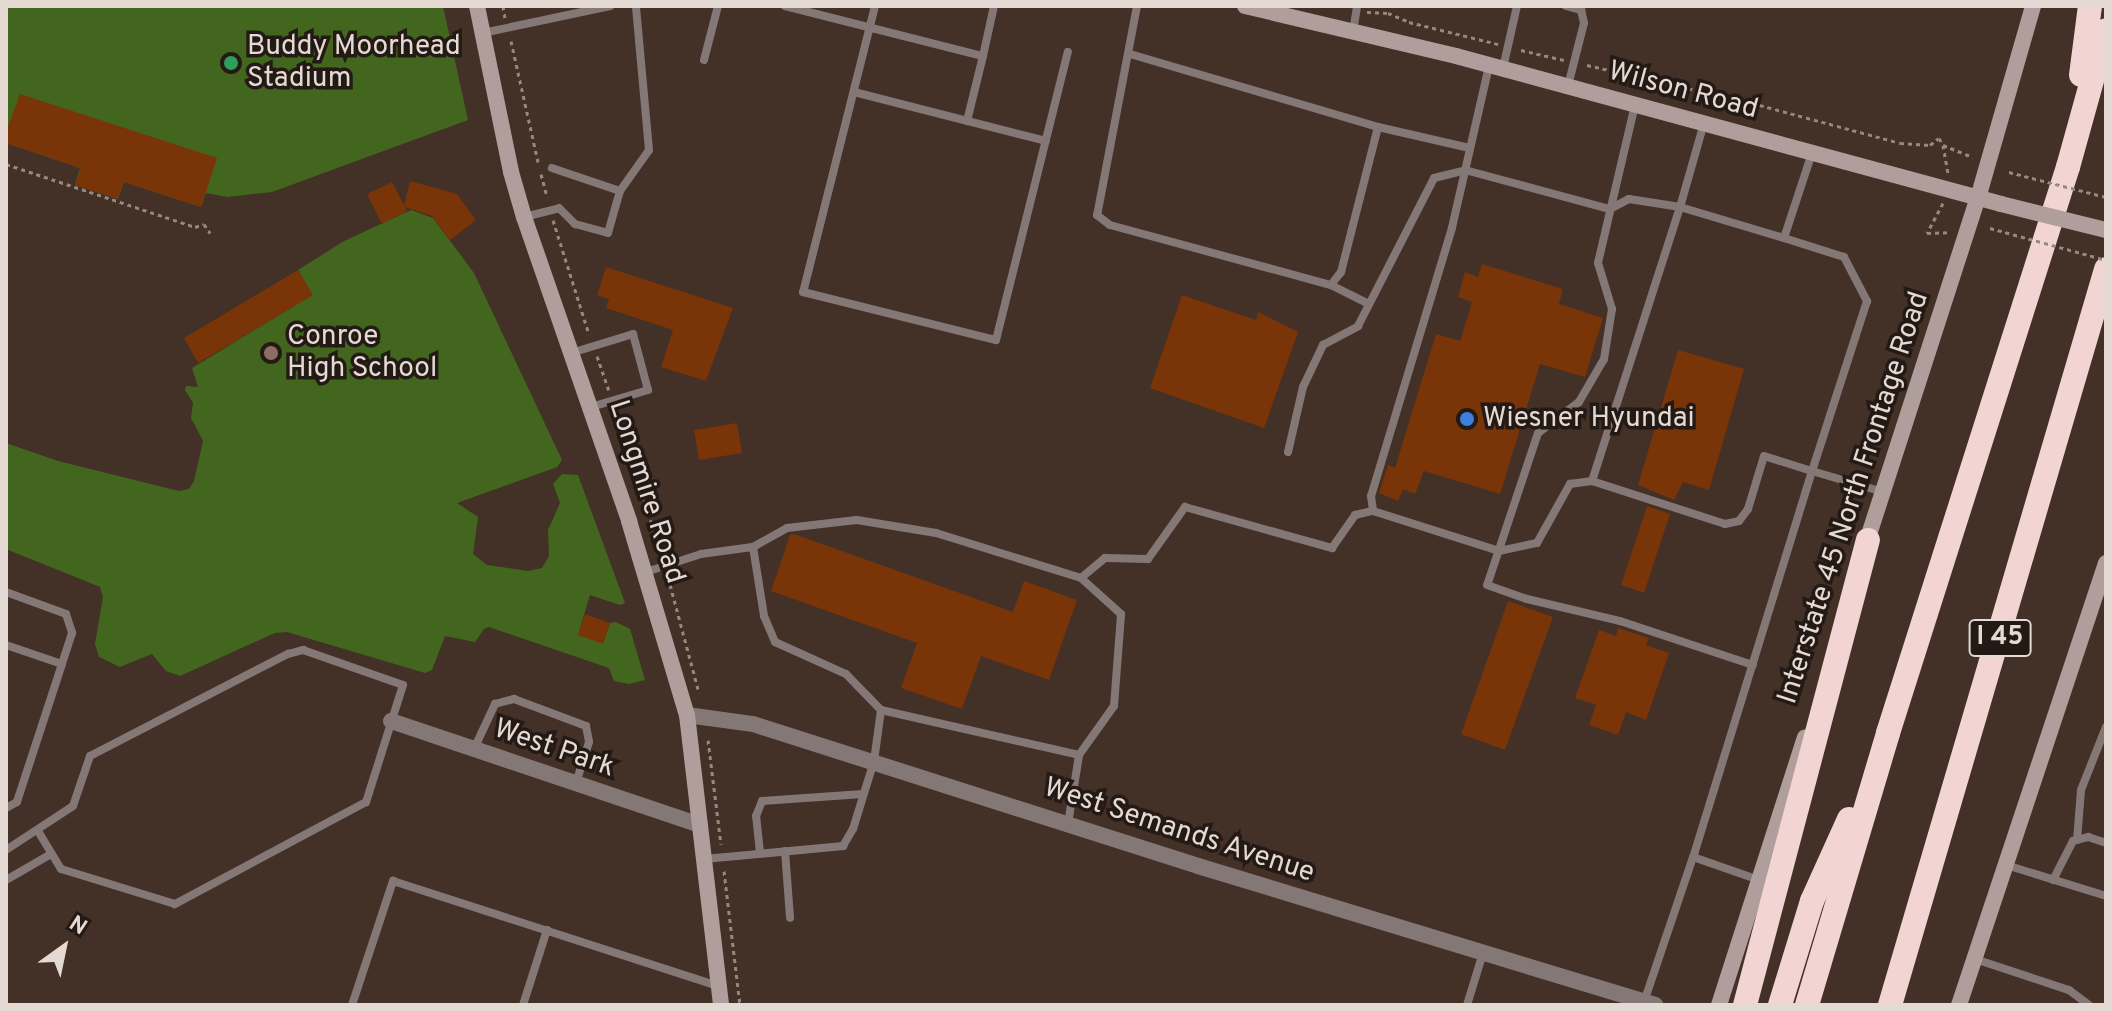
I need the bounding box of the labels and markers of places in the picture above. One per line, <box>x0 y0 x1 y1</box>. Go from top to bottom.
place label: Buddy Moorhead Stadium <box>247 30 461 96</box>
marker: Buddy Moorhead Stadium <box>222 54 240 72</box>
place label: Conroe High School <box>287 320 437 386</box>
marker: Conroe High School <box>262 344 280 362</box>
place label: Wiesner Hyundai <box>1483 402 1695 436</box>
marker: Wiesner Hyundai <box>1458 410 1476 428</box>

